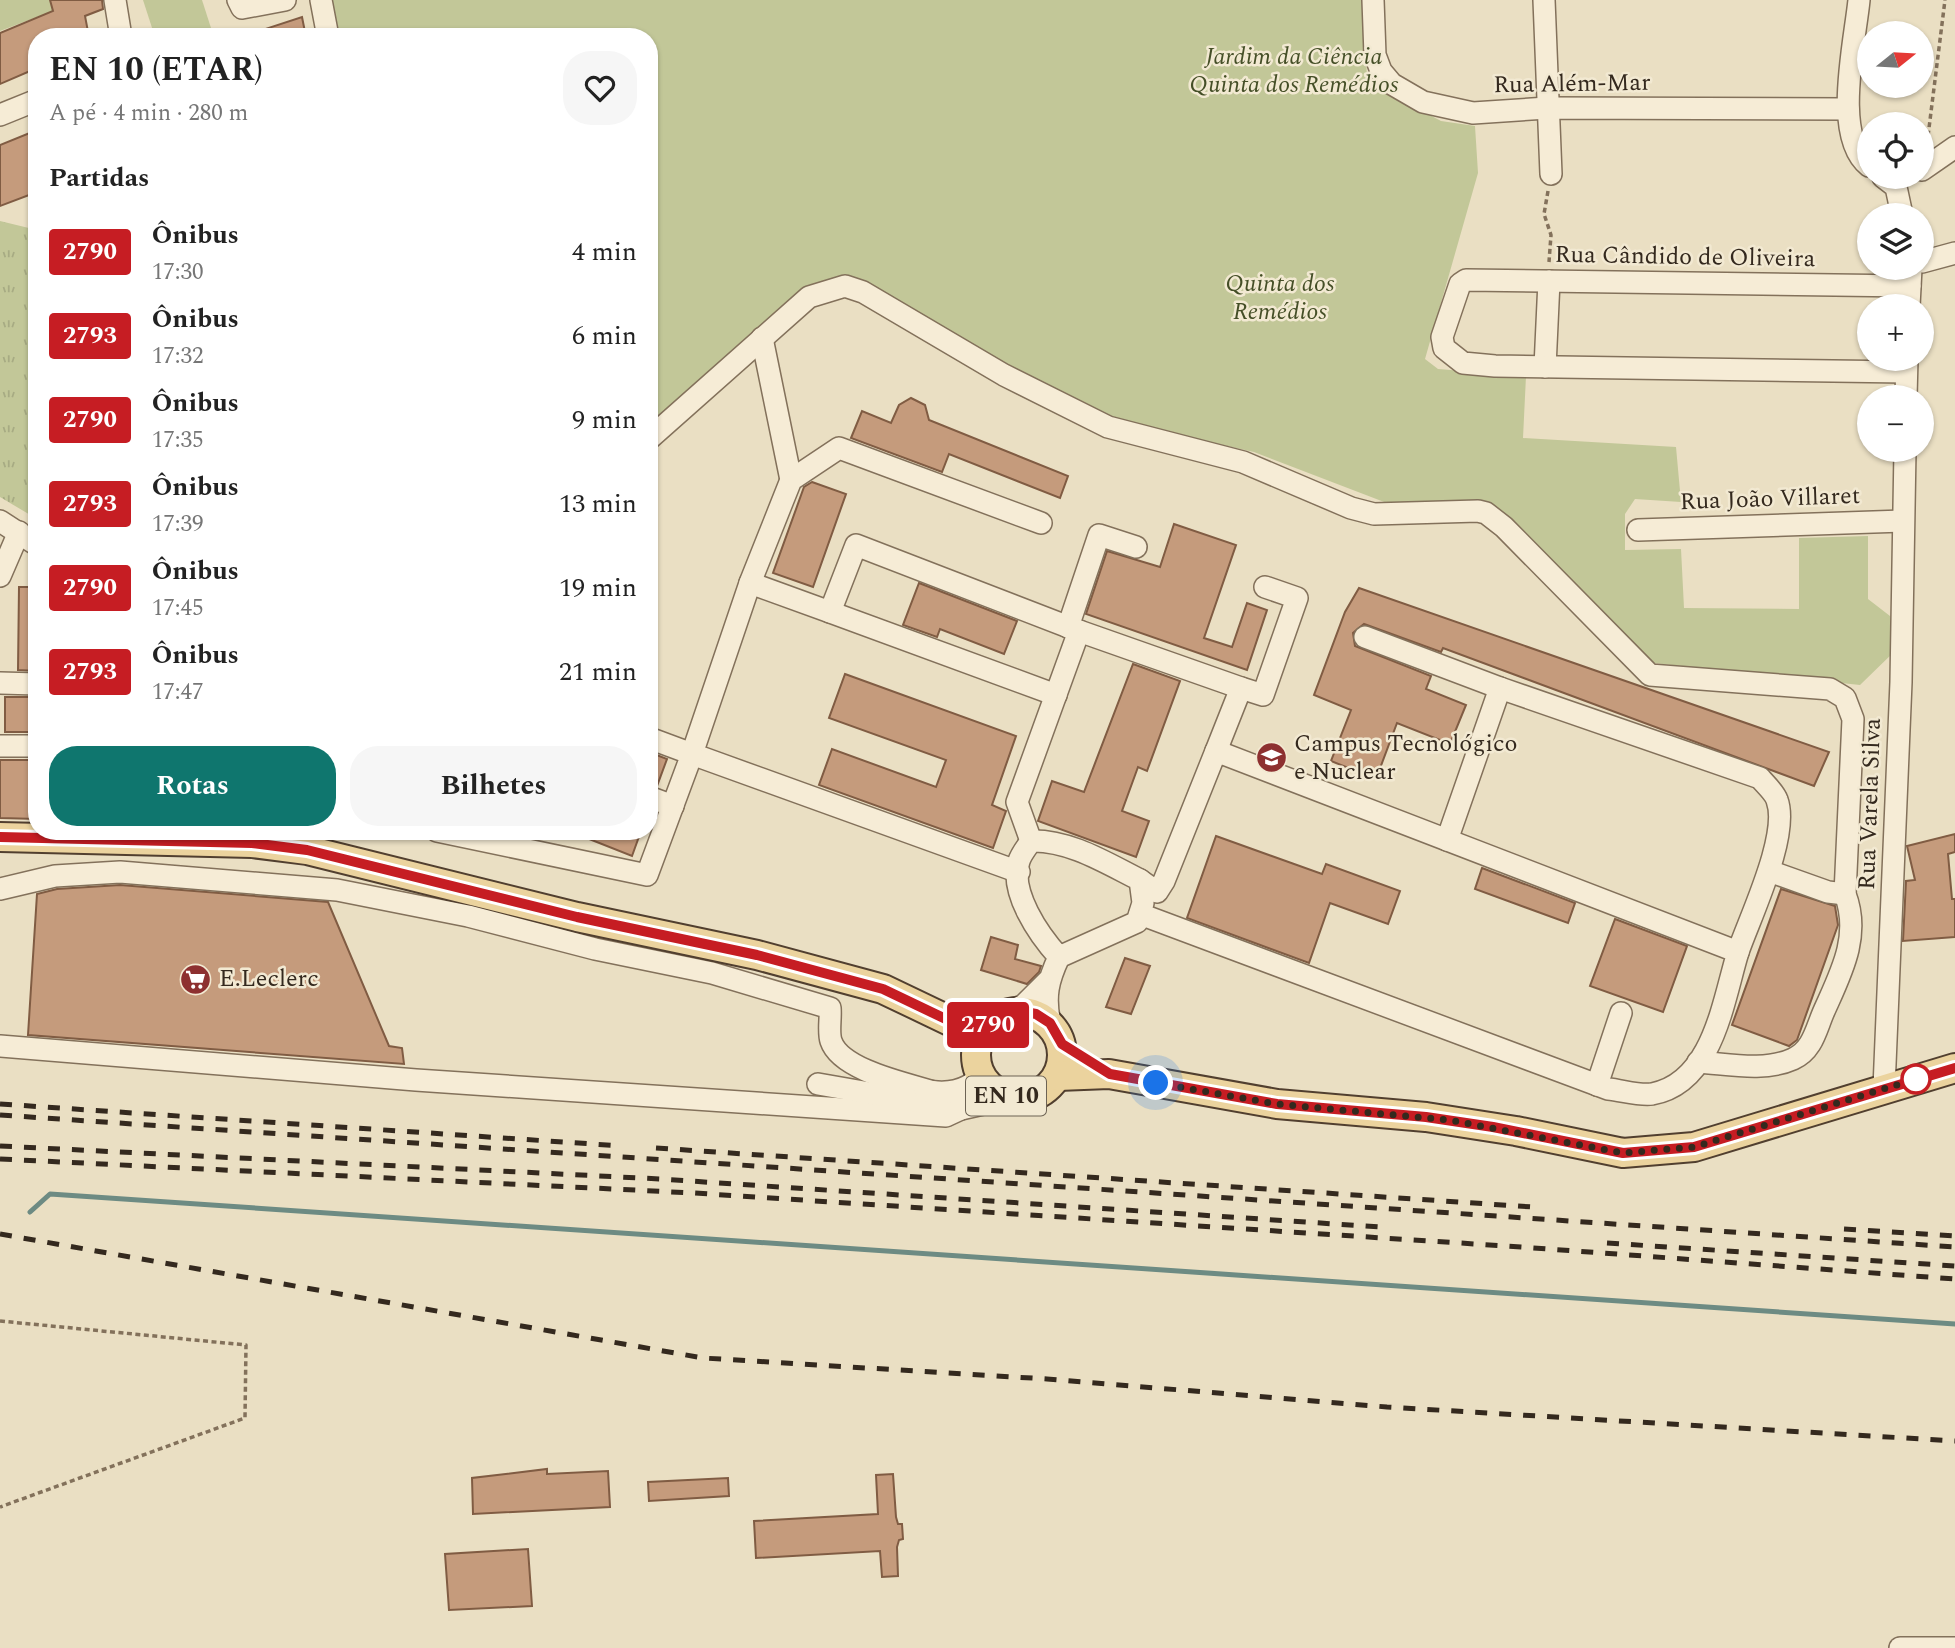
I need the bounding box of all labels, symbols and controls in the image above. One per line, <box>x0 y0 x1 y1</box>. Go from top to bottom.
north arrow <box>1857 21 1934 98</box>
map controls <box>1857 21 1934 462</box>
park label: Jardim da Ciência Quinta dos Remédios <box>1190 39 1399 103</box>
text: EN 10 (ETAR) <box>49 45 263 95</box>
button: heart <box>563 51 637 125</box>
street label: Rua Além-Mar <box>1493 65 1651 103</box>
text: A pé · 4 min · 280 m <box>49 96 248 131</box>
button: locate <box>1857 112 1934 189</box>
text: Partidas <box>49 158 149 198</box>
button: layers <box>1857 203 1934 280</box>
text: Ônibus <box>152 215 239 255</box>
text: 4 min <box>572 232 637 272</box>
text: 2790 <box>63 234 117 270</box>
street label: Rua Cândido de Oliveira <box>1554 237 1816 277</box>
text: 17:30 <box>152 255 204 290</box>
park label: Quinta dos Remédios <box>1225 266 1335 330</box>
button: + <box>1857 294 1934 371</box>
text: Ônibus <box>152 299 239 339</box>
text: 6 min <box>572 316 637 356</box>
text: 2793 <box>63 318 117 354</box>
text: 17:32 <box>152 339 204 374</box>
text: Ônibus <box>152 383 239 423</box>
button: − <box>1857 385 1934 462</box>
text: 9 min <box>572 400 637 440</box>
text: 2790 <box>63 402 117 438</box>
text: 17:35 <box>152 423 204 458</box>
text: Ônibus <box>152 467 239 507</box>
street label: Rua João Villaret <box>1679 478 1861 520</box>
text: 13 min <box>559 484 637 524</box>
text: 2793 <box>63 486 117 522</box>
text: 17:39 <box>152 507 204 542</box>
text: Ônibus <box>152 551 239 591</box>
text: 19 min <box>559 568 637 608</box>
text: 2790 <box>63 570 117 606</box>
text: 17:45 <box>152 591 204 626</box>
text: Ônibus <box>152 635 239 675</box>
text: 21 min <box>559 652 637 692</box>
text: 2793 <box>63 654 117 690</box>
text: 17:47 <box>152 675 204 710</box>
street label: Rua Varela Silva <box>1849 717 1891 891</box>
place label: Campus Tecnológico e Nuclear <box>1294 726 1517 790</box>
school or university icon: Campus Tecnológico e Nuclear <box>1254 741 1288 775</box>
button: Rotas <box>49 746 336 826</box>
button: Bilhetes <box>350 746 637 826</box>
place label: E.Leclerc <box>219 961 319 997</box>
supermarket icon: E.Leclerc <box>179 962 213 996</box>
line badge: 2790 <box>939 1002 1037 1048</box>
text: 2790 <box>961 1007 1015 1043</box>
unlabelled marker <box>1901 1064 1931 1094</box>
your location <box>1138 1065 1173 1100</box>
road number: EN 10 <box>966 1077 1046 1116</box>

